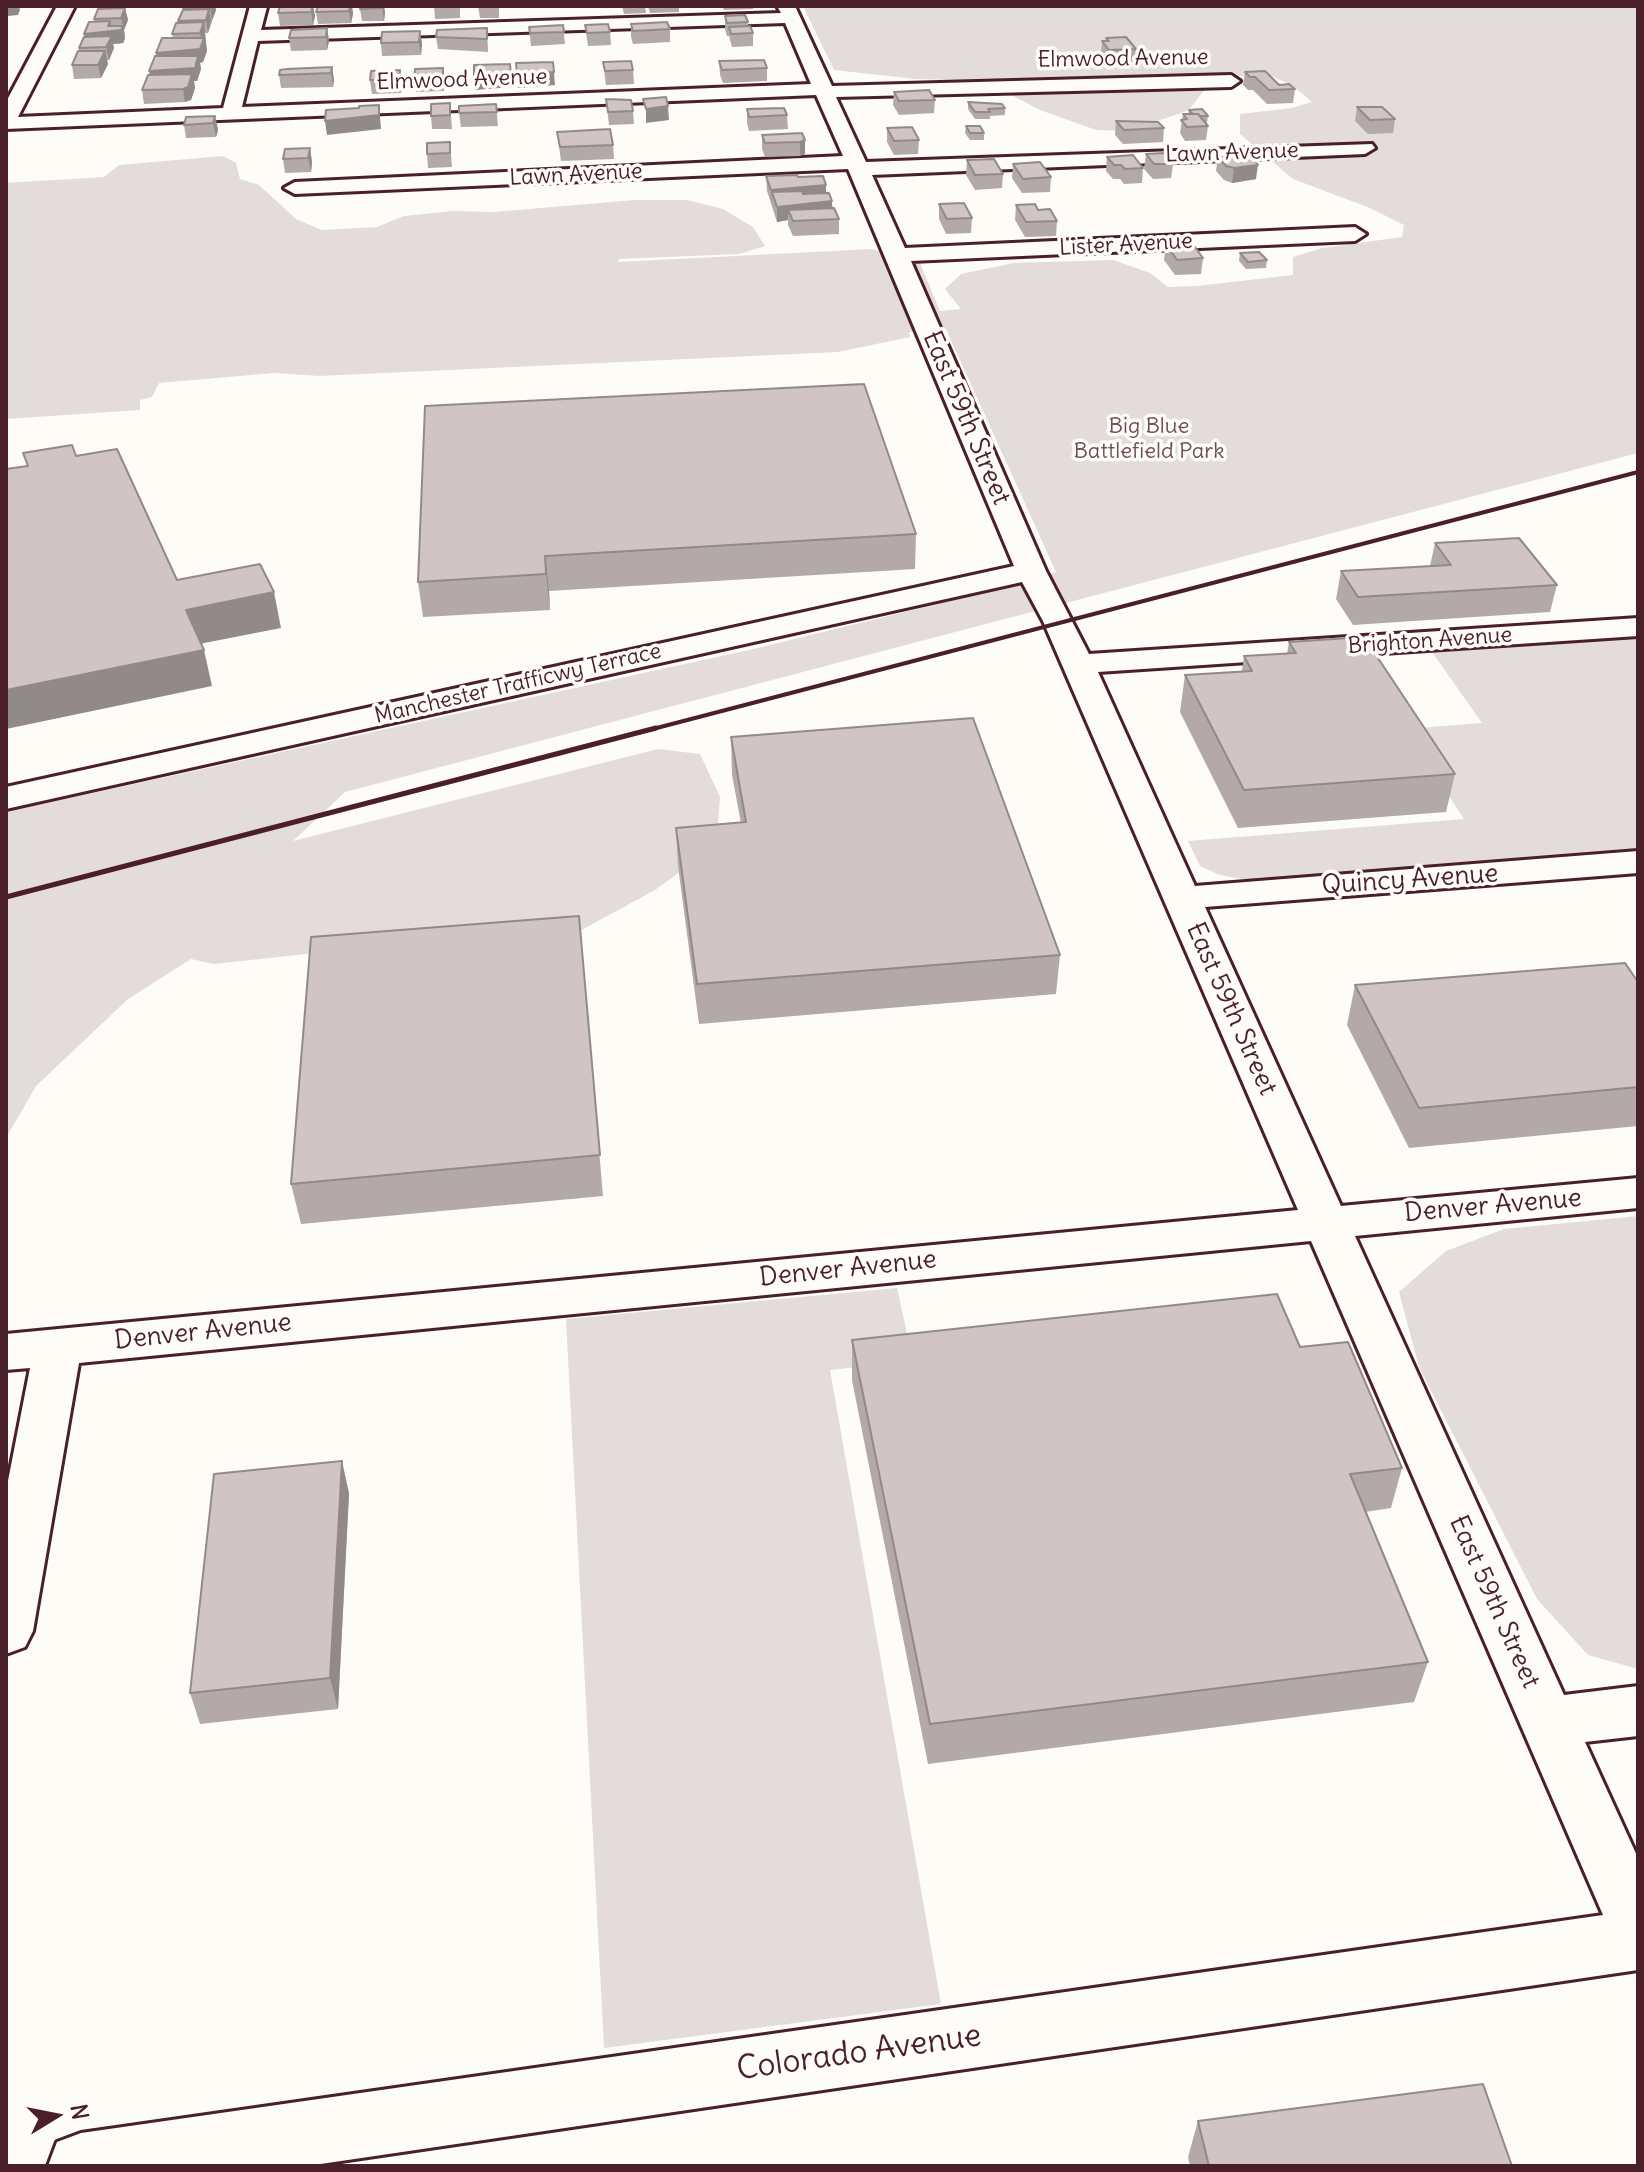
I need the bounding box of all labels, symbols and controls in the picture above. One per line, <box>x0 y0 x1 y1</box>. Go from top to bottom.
street label: Elmwood Avenue <box>1037 44 1209 74</box>
street label: Elmwood Avenue <box>376 64 548 96</box>
street label: Lawn Avenue <box>1165 137 1299 169</box>
street label: Lawn Avenue <box>509 158 643 192</box>
street label: Lister Avenue <box>1058 228 1194 262</box>
street label: East 59th Street <box>915 326 1017 510</box>
park label: Big Blue Battlefield Park <box>1073 414 1225 466</box>
street label: Brighton Avenue <box>1347 622 1513 660</box>
street label: Manchester Trafficwy Terrace <box>372 638 664 730</box>
street label: Quincy Avenue <box>1321 858 1499 902</box>
street label: East 59th Street <box>1179 918 1283 1100</box>
street label: Denver Avenue <box>1403 1183 1583 1229</box>
street label: Denver Avenue <box>758 1244 938 1294</box>
street label: Denver Avenue <box>113 1307 293 1357</box>
street label: East 59th Street <box>1442 1511 1546 1693</box>
street label: Colorado Avenue <box>734 2017 984 2089</box>
north arrow <box>16 2076 96 2156</box>
text: N <box>65 2102 95 2122</box>

